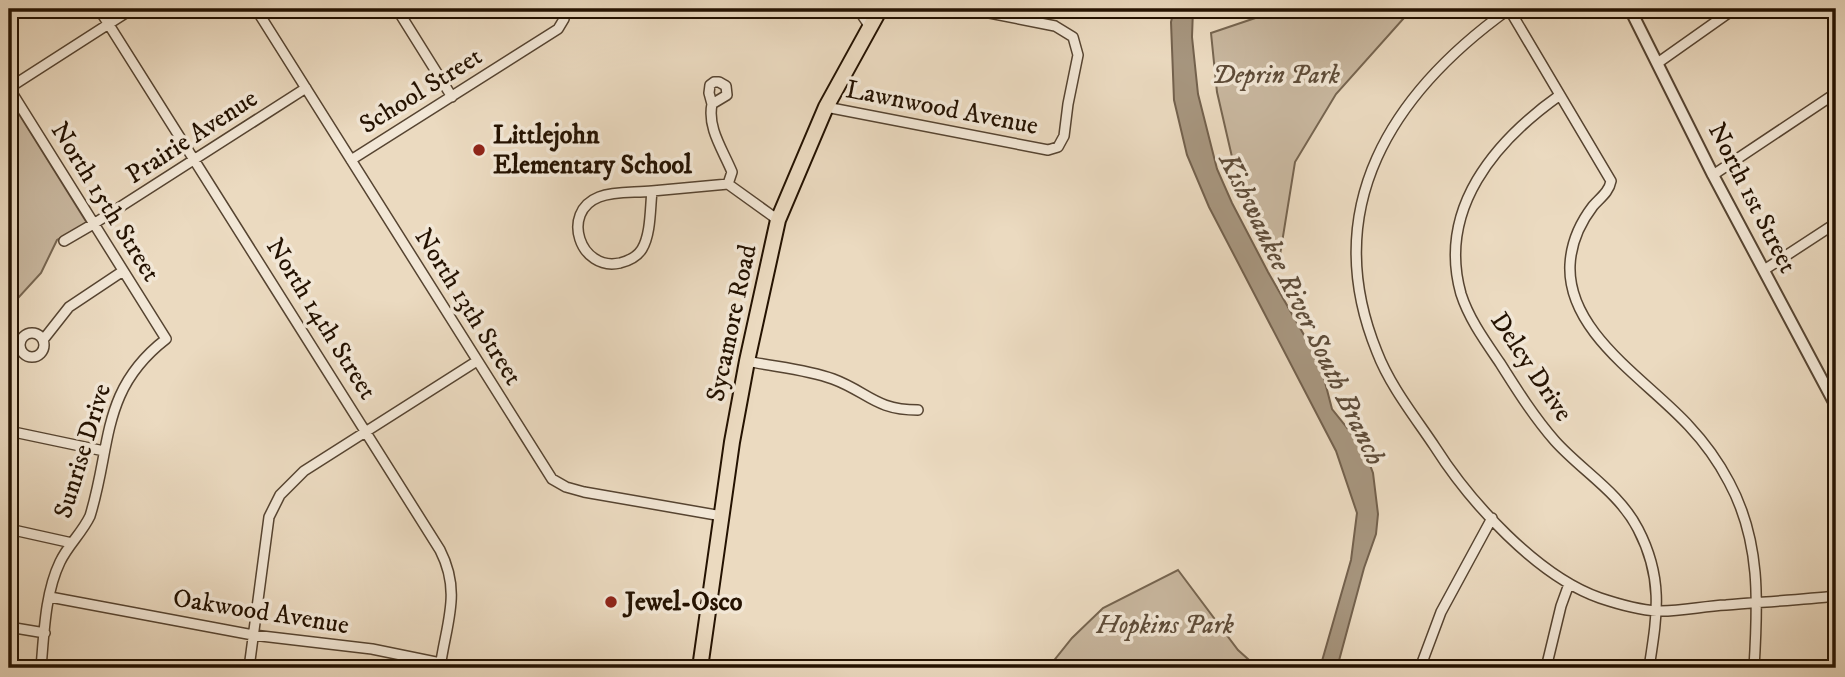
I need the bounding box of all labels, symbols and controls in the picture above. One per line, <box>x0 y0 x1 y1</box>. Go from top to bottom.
street label: School Street <box>354 40 488 142</box>
park label: Deprin Park <box>1212 59 1340 92</box>
street label: Lawnwood Avenue <box>843 73 1041 143</box>
street label: Prairie Avenue <box>120 82 264 192</box>
street label: North 15th Street <box>43 116 167 288</box>
street label: North 1st Street <box>1700 117 1804 279</box>
place label: Littlejohn Elementary School <box>493 119 693 182</box>
marker: Littlejohn Elementary School <box>471 142 487 158</box>
water label: Kishwaukee River South Branch <box>1211 146 1393 471</box>
street label: North 13th Street <box>407 222 529 392</box>
street label: North 14th Street <box>258 232 384 406</box>
street label: Sycamore Road <box>699 241 765 405</box>
street label: Delcy Drive <box>1482 306 1580 428</box>
street label: Sunrise Drive <box>47 380 119 522</box>
street label: Oakwood Avenue <box>171 582 351 642</box>
place label: Jewel-Osco <box>622 586 743 619</box>
marker: Jewel-Osco <box>603 594 619 610</box>
park label: Hopkins Park <box>1095 609 1234 642</box>

